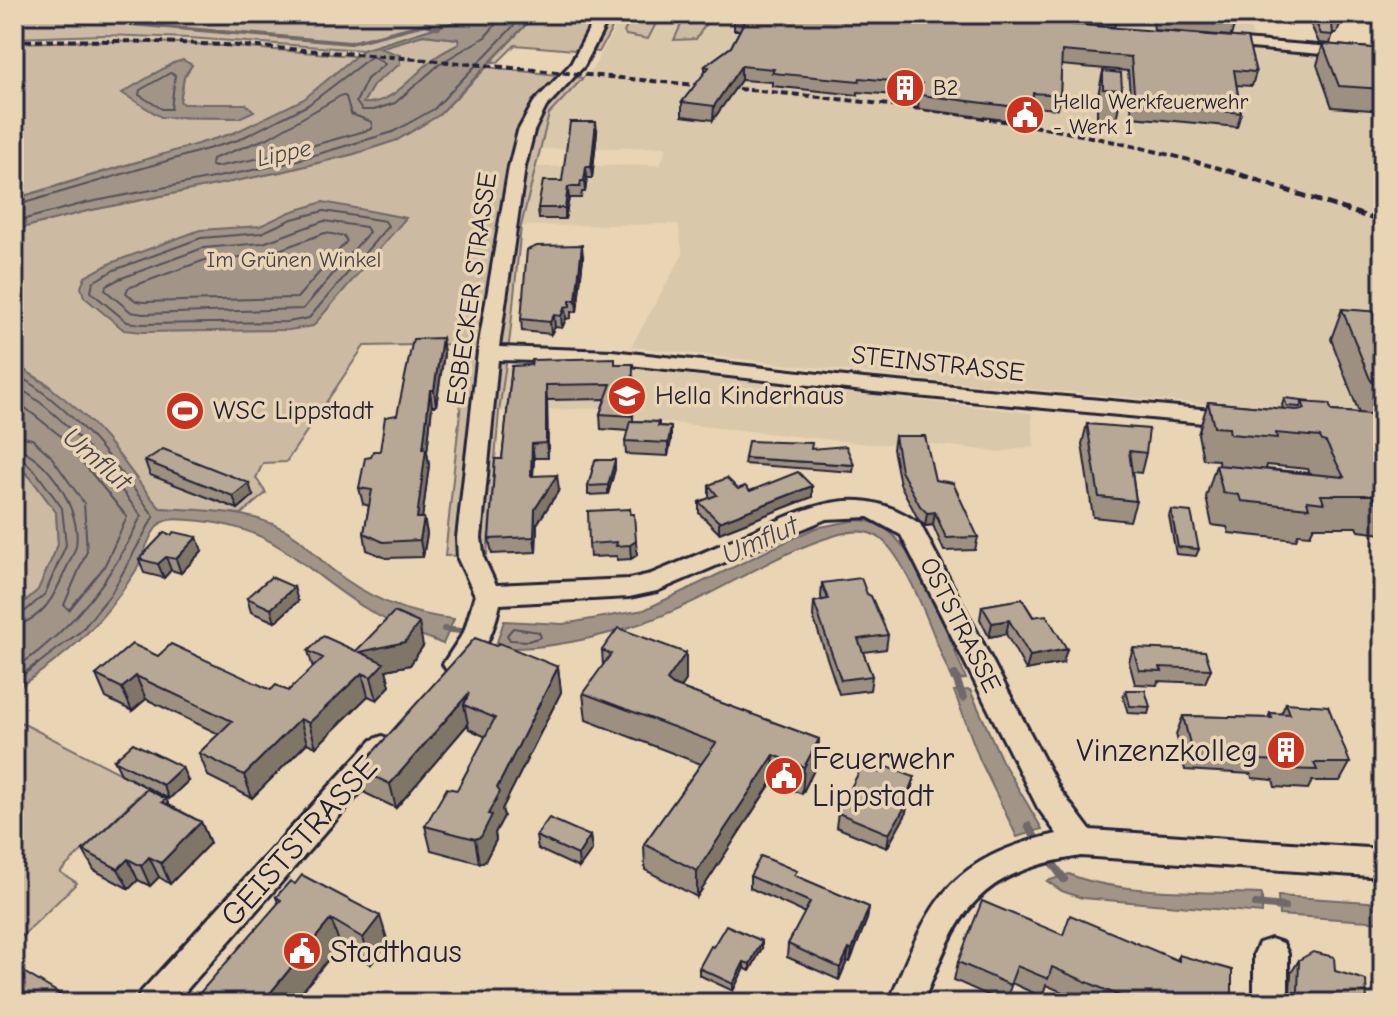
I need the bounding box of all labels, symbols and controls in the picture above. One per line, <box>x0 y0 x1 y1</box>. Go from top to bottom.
building icon: B2 <box>884 67 926 109</box>
place label: B2 <box>933 75 958 101</box>
place label: Hella Werkfeuerwehr - Werk 1 <box>1053 89 1249 140</box>
public building icon: Hella Werkfeuerwehr - Werk 1 <box>1004 94 1046 136</box>
water label: Lippe <box>254 134 314 172</box>
street label: ESBECKER STRASSE <box>441 171 503 407</box>
park label: Im Grünen Winkel <box>207 247 381 273</box>
street label: STEINSTRASSE <box>850 340 1026 388</box>
school or university icon: Hella Kinderhaus <box>606 375 648 417</box>
place label: Hella Kinderhaus <box>655 381 844 411</box>
sports icon: WSC Lippstadt <box>164 390 206 432</box>
place label: WSC Lippstadt <box>213 396 375 426</box>
water label: Umflut <box>56 421 140 499</box>
water label: Umflut <box>717 508 805 571</box>
street label: OSTSTRASSE <box>913 552 1007 698</box>
building icon: Vinzenzkolleg <box>1265 729 1307 771</box>
place label: Vinzenzkolleg <box>1076 732 1258 769</box>
place label: Feuerwehr Lippstadt <box>812 740 955 814</box>
street label: GEISTSTRASSE <box>213 748 385 934</box>
public building icon: Feuerwehr Lippstadt <box>763 755 805 797</box>
public building icon: Stadthaus <box>281 930 323 972</box>
place label: Stadthaus <box>330 933 462 970</box>

